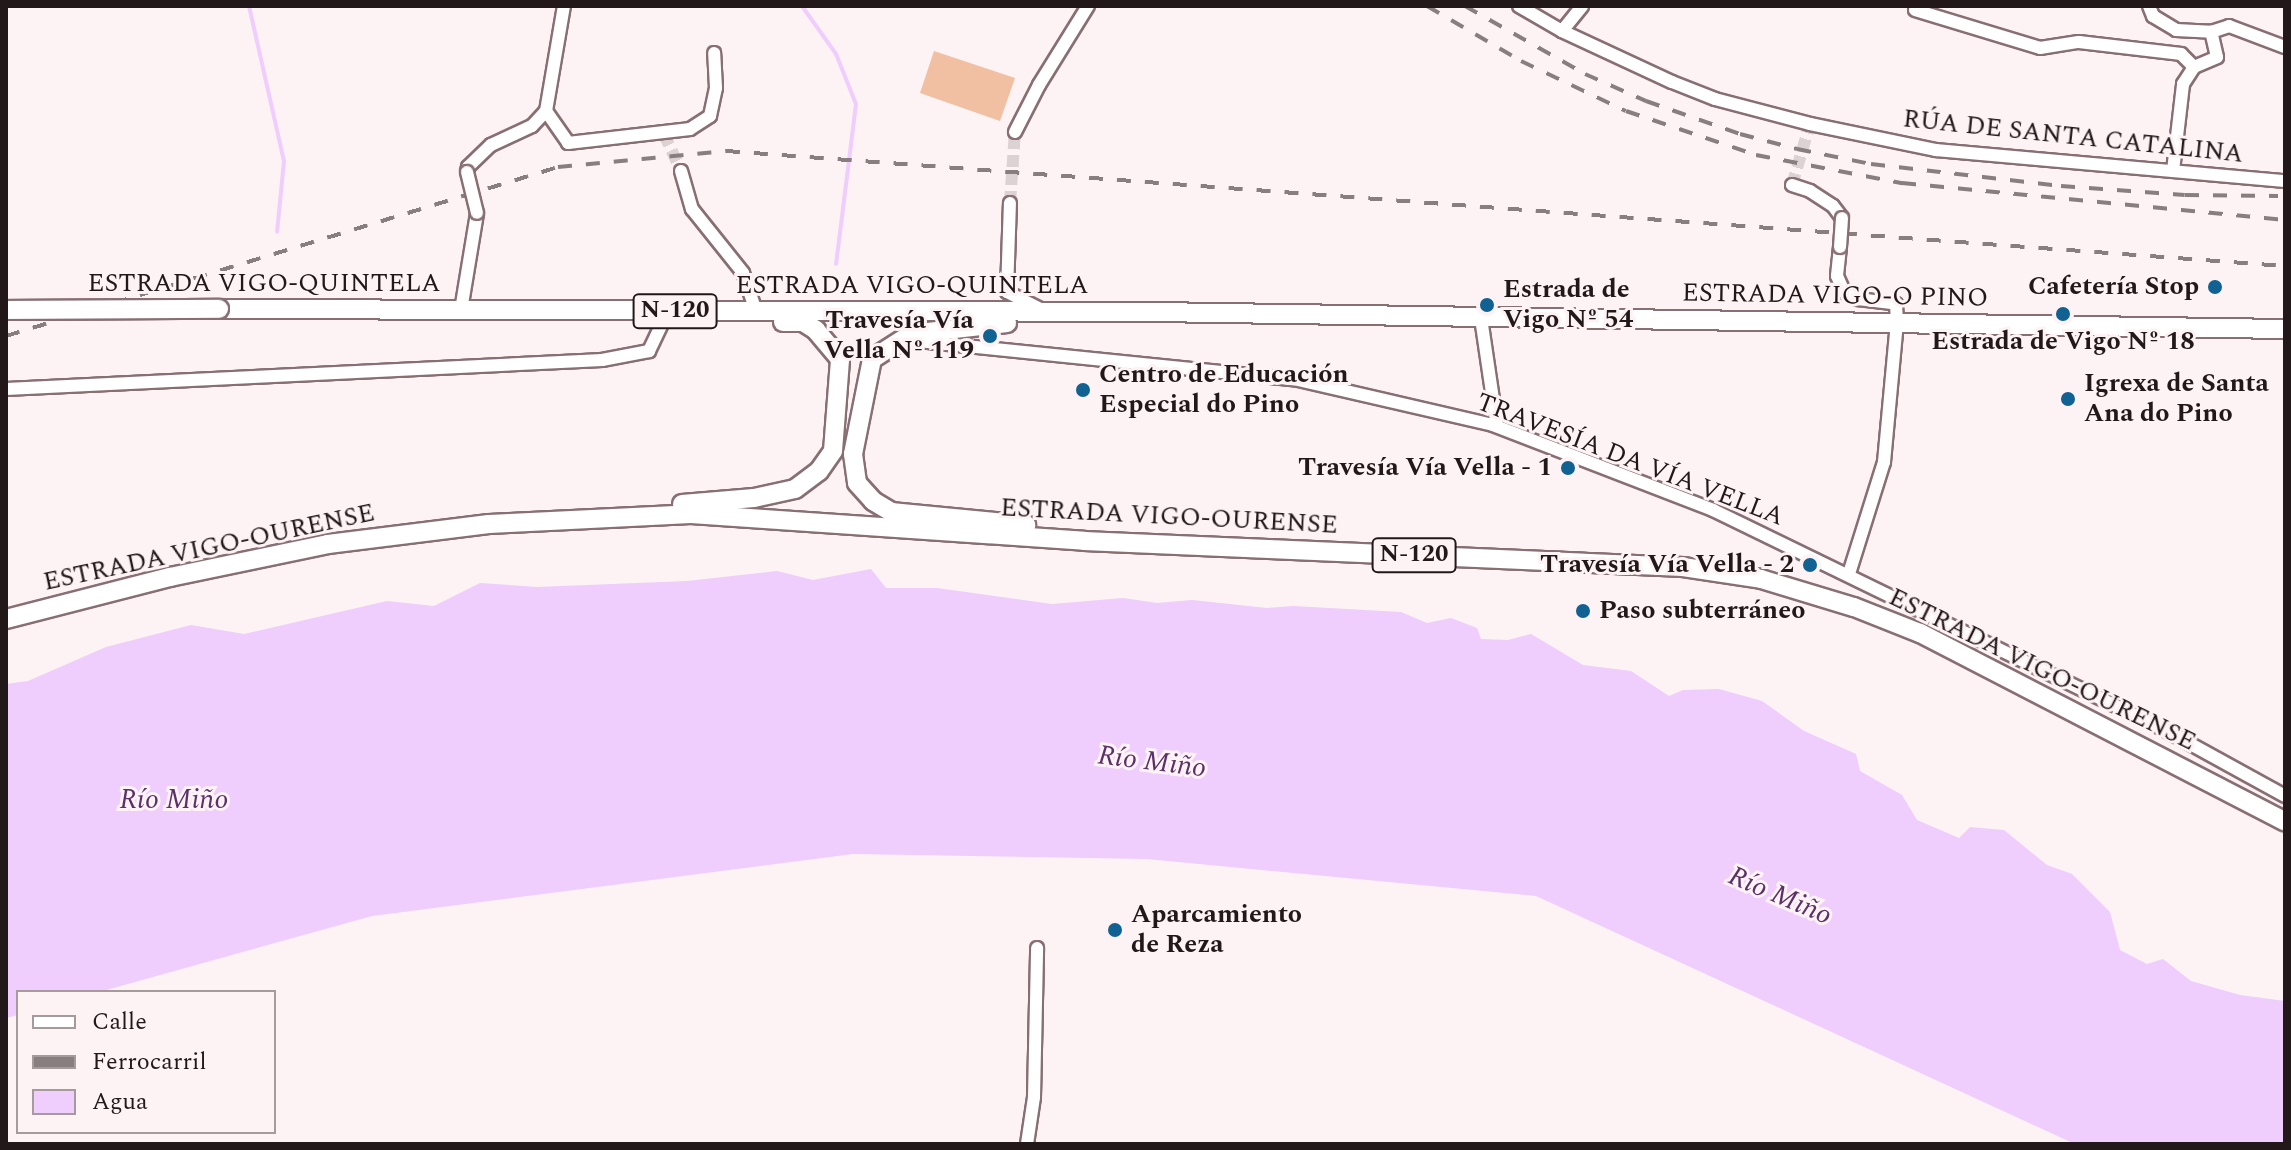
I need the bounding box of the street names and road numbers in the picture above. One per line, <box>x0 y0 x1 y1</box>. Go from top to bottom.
street label: RÚA DE SANTA CATALINA <box>1901 104 2245 170</box>
street label: ESTRADA VIGO-QUINTELA <box>88 268 440 300</box>
street label: ESTRADA VIGO-QUINTELA <box>736 270 1088 302</box>
street label: ESTRADA VIGO-O PINO <box>1682 278 1988 314</box>
road number: N-120 <box>631 291 719 331</box>
street label: TRAVESÍA DA VÍA VELLA <box>1472 387 1788 533</box>
street label: ESTRADA VIGO-OURENSE <box>999 493 1339 541</box>
street label: ESTRADA VIGO-OURENSE <box>41 498 377 598</box>
road number: N-120 <box>1370 535 1458 575</box>
street label: ESTRADA VIGO-OURENSE <box>1883 582 2201 758</box>

